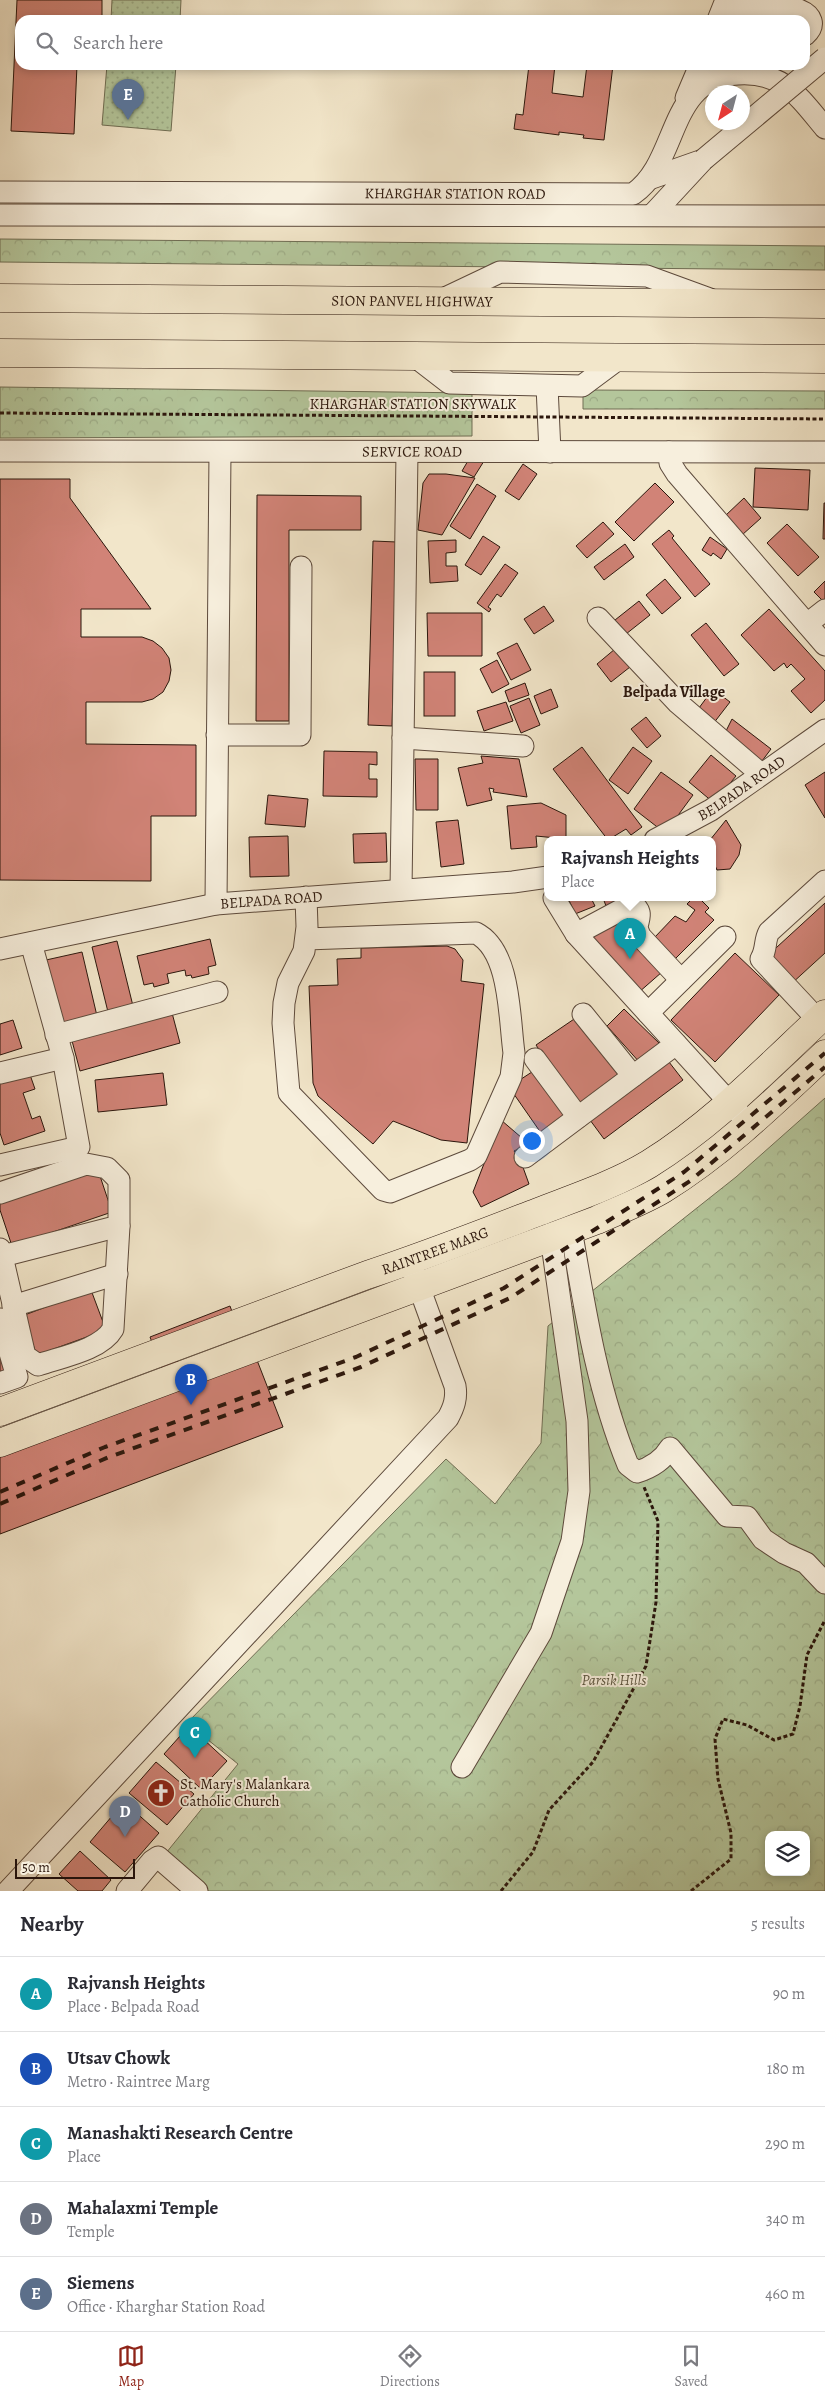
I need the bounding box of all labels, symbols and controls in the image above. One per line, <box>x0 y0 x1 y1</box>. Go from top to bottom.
search box <box>15 15 810 70</box>
icon: search <box>33 29 61 57</box>
text: Search here <box>73 30 163 56</box>
pin: E <box>112 79 144 120</box>
north arrow <box>705 85 750 130</box>
street label: KHARGHAR STATION ROAD <box>364 183 546 204</box>
street label: SION PANVEL HIGHWAY <box>331 290 494 312</box>
street label: KHARGHAR STATION SKYWALK <box>309 394 517 414</box>
street label: SERVICE ROAD <box>362 441 462 462</box>
district label: Belpada Village <box>623 681 725 703</box>
street label: BELPADA ROAD <box>694 751 789 825</box>
popup <box>544 836 716 901</box>
text: Rajvansh Heights <box>561 845 699 871</box>
text: Place <box>561 871 595 893</box>
street label: BELPADA ROAD <box>219 886 323 914</box>
pin: A <box>614 918 646 959</box>
your location <box>519 1128 545 1154</box>
street label: RAINTREE MARG <box>379 1222 491 1279</box>
pin: B <box>175 1364 207 1405</box>
park label: Parsik Hills <box>582 1670 646 1690</box>
pin: C <box>179 1717 211 1758</box>
place label: St. Mary's Malankara Catholic Church <box>180 1774 310 1811</box>
church icon: St. Mary's Malankara Catholic Church <box>146 1778 176 1808</box>
pin: D <box>109 1796 141 1837</box>
map controls <box>765 1831 810 1876</box>
button: layers <box>765 1831 810 1876</box>
scale bar <box>15 1856 135 1879</box>
text: 50 m <box>22 1858 50 1877</box>
text: Nearby <box>20 1910 83 1938</box>
text: 5 results <box>751 1913 805 1935</box>
text: Rajvansh Heights <box>67 1970 205 1996</box>
text: A <box>31 1983 41 2005</box>
text: 90 m <box>773 1983 805 2005</box>
text: Place · Belpada Road <box>67 1996 199 2018</box>
text: Utsav Chowk <box>67 2045 170 2071</box>
text: B <box>31 2058 41 2080</box>
text: 180 m <box>767 2058 805 2080</box>
text: Metro · Raintree Marg <box>67 2071 210 2093</box>
text: Manashakti Research Centre <box>67 2120 293 2146</box>
text: C <box>31 2133 41 2155</box>
text: 290 m <box>765 2133 805 2155</box>
text: Place <box>67 2146 101 2168</box>
text: Mahalaxmi Temple <box>67 2195 218 2221</box>
text: D <box>30 2208 42 2230</box>
text: 340 m <box>766 2208 805 2230</box>
text: Temple <box>67 2221 115 2243</box>
text: Siemens <box>67 2270 135 2296</box>
text: E <box>31 2283 41 2305</box>
text: 460 m <box>765 2283 805 2305</box>
text: Office · Kharghar Station Road <box>67 2296 265 2318</box>
tab: Map <box>117 2342 145 2391</box>
tab: Directions <box>380 2342 440 2391</box>
tab: Saved <box>675 2342 708 2391</box>

